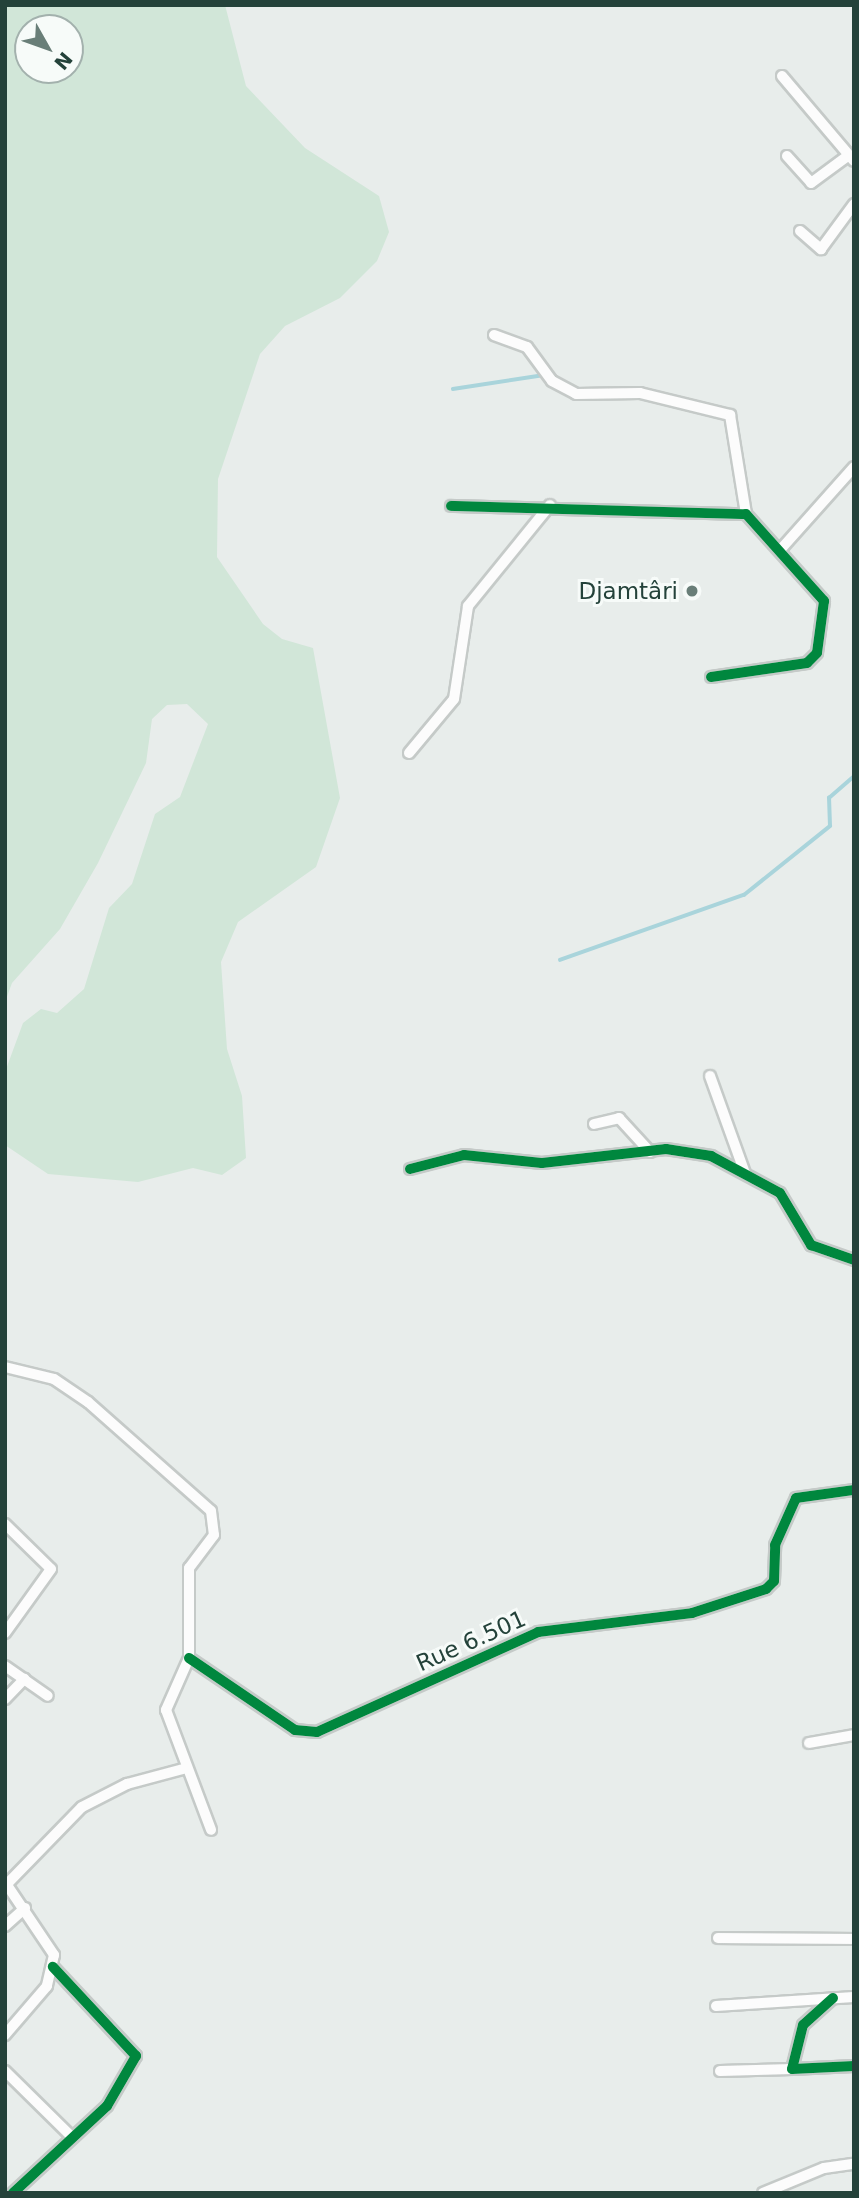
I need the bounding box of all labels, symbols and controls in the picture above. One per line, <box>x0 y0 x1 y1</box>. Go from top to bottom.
north arrow <box>14 14 84 84</box>
text: N <box>50 48 77 74</box>
place label: Djamtâri <box>578 577 678 605</box>
marker: Djamtâri <box>684 583 700 599</box>
street label: Rue 6.501 <box>412 1605 530 1677</box>

